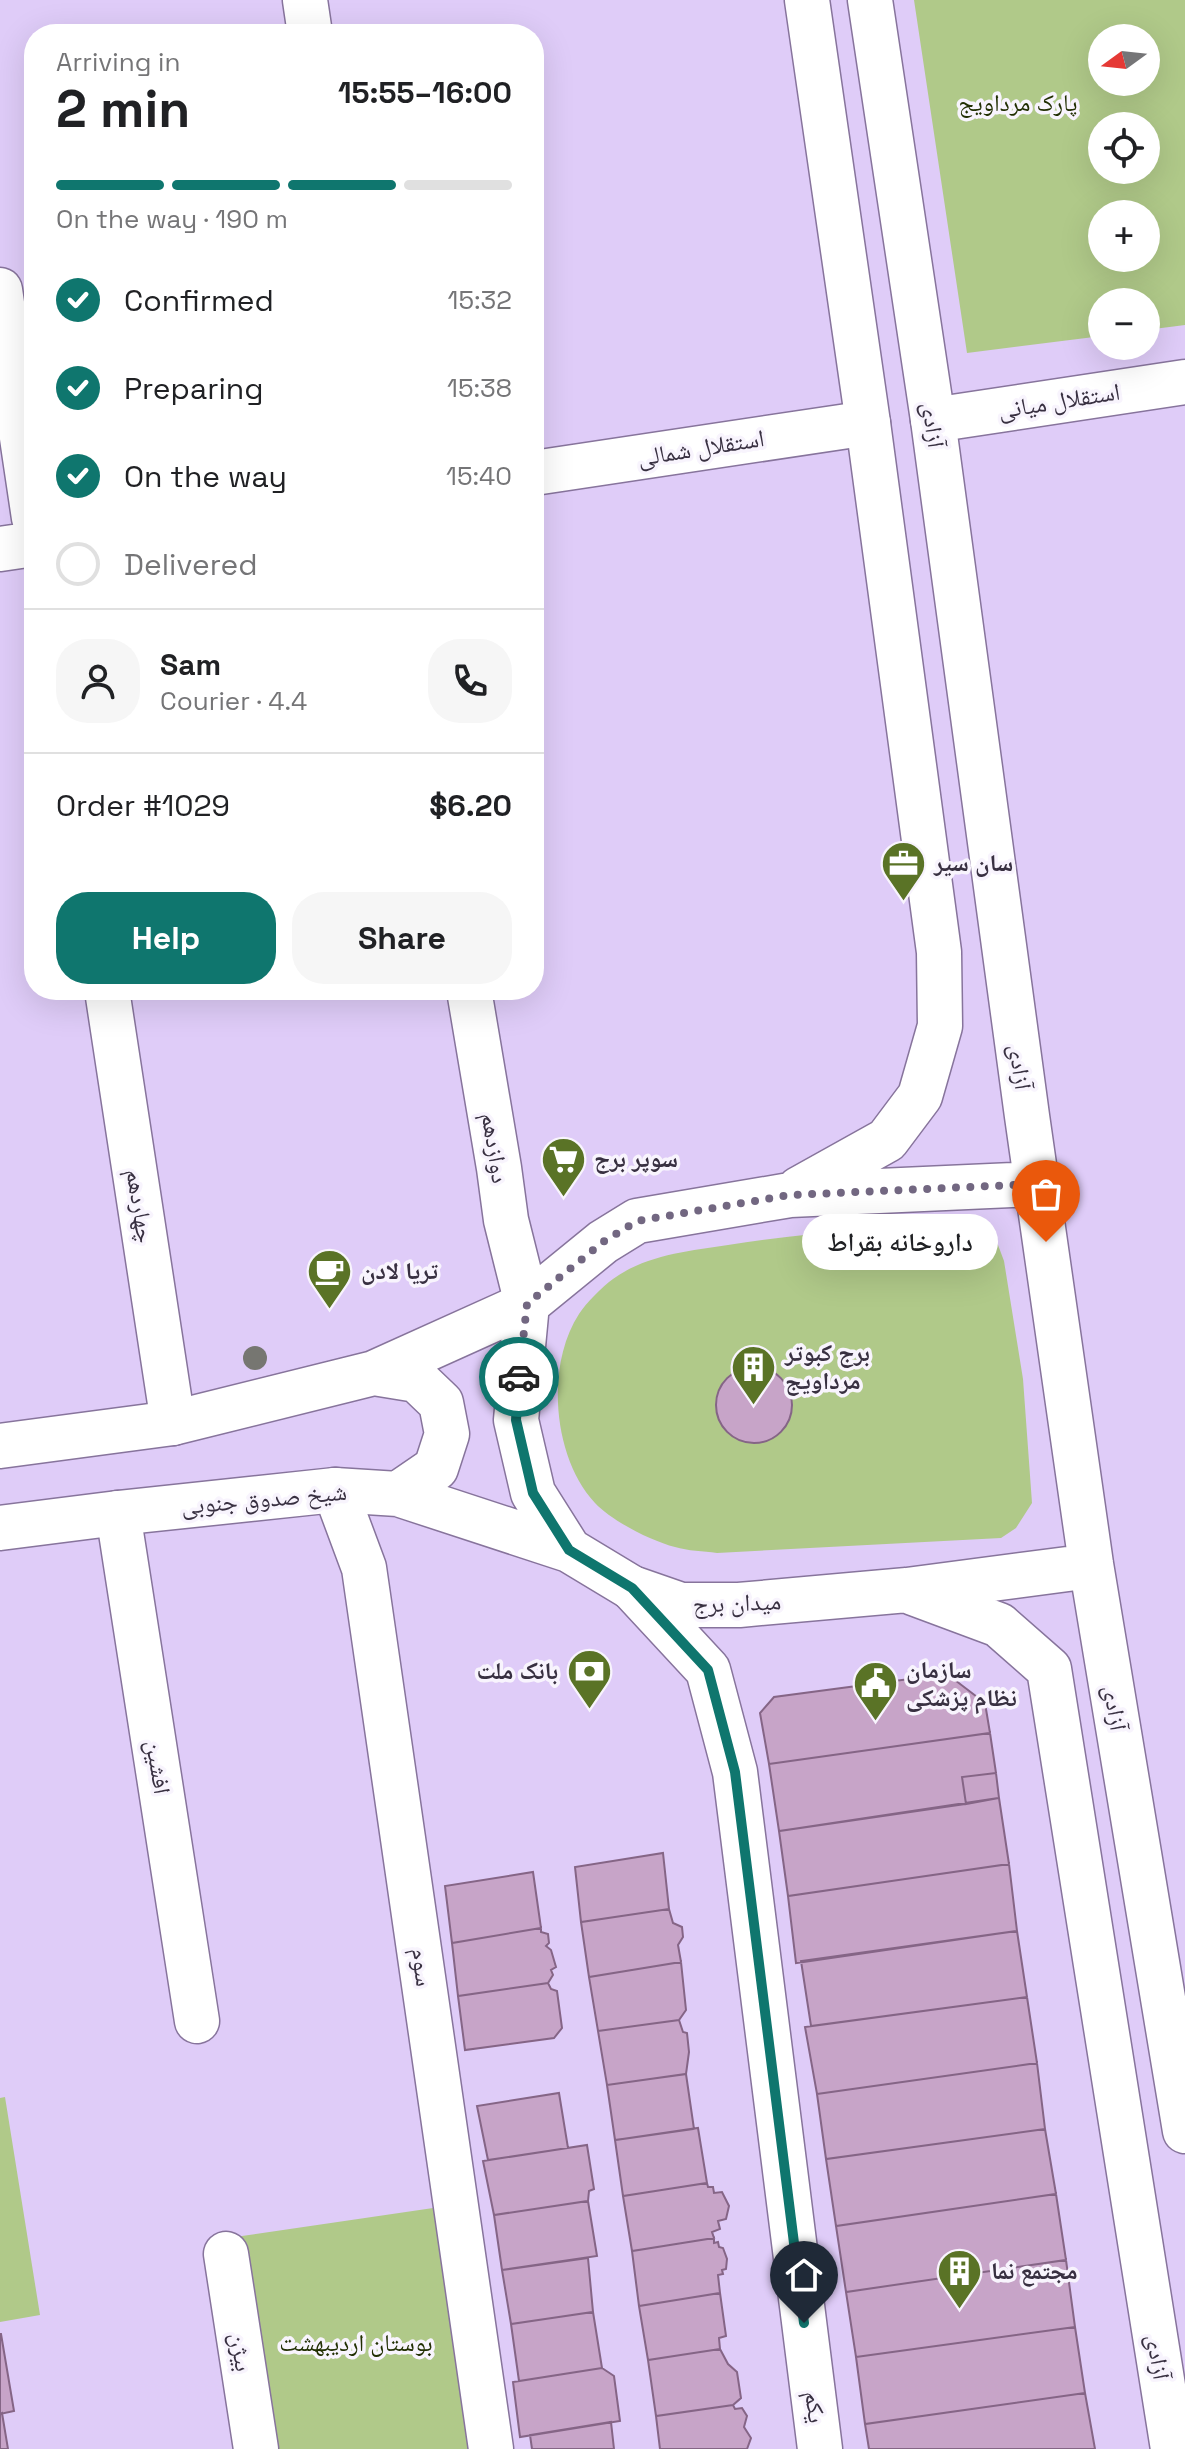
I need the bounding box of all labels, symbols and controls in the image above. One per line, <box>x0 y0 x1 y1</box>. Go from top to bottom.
north arrow <box>1088 24 1160 96</box>
map controls <box>1088 24 1160 360</box>
text: Arriving in <box>56 45 180 79</box>
text: 15:55–16:00 <box>338 73 512 112</box>
text: 2 min <box>56 76 190 142</box>
park label: پارک مرداویج <box>959 87 1077 118</box>
button: locate <box>1088 112 1160 184</box>
button: + <box>1088 200 1160 272</box>
text: On the way · 190 m <box>56 202 288 236</box>
icon: check <box>56 278 100 322</box>
text: Confirmed <box>124 281 274 320</box>
text: 15:32 <box>448 283 512 317</box>
button: − <box>1088 288 1160 360</box>
icon: check <box>56 366 100 410</box>
text: Preparing <box>124 369 263 408</box>
text: 15:38 <box>447 371 512 405</box>
street label: استقلال میانی <box>996 376 1122 425</box>
street label: آزادی <box>915 400 952 450</box>
street label: استقلال شمالی <box>635 422 766 473</box>
icon: check <box>56 454 100 498</box>
text: On the way <box>124 457 287 496</box>
text: 15:40 <box>446 459 512 493</box>
text: Delivered <box>124 545 258 584</box>
button: person <box>56 639 140 723</box>
button: phone <box>428 639 512 723</box>
text: Sam <box>160 645 221 684</box>
text: Courier · 4.4 <box>160 684 307 718</box>
text: Order #1029 <box>56 786 230 825</box>
text: $6.20 <box>429 786 512 825</box>
office icon: سان سیر <box>879 839 927 902</box>
place label: سان سیر <box>933 847 1013 878</box>
button: Help <box>56 892 276 984</box>
button: Share <box>292 892 512 984</box>
street label: آزادی <box>1002 1042 1039 1092</box>
street label: دوازدهم <box>474 1110 516 1186</box>
supermarket icon: سوپر برج <box>539 1135 587 1198</box>
place label: سوپر برج <box>594 1143 678 1174</box>
pin <box>1012 1160 1080 1242</box>
street label: چهاردهم <box>118 1167 162 1245</box>
icon: bag <box>1024 1172 1068 1216</box>
callout: داروخانه بقراط <box>802 1214 998 1270</box>
text: داروخانه بقراط <box>827 1225 973 1259</box>
cafe icon: تریا لادن <box>306 1247 354 1310</box>
place label: تریا لادن <box>361 1255 439 1286</box>
courier <box>479 1337 559 1417</box>
place label: برج کبوتر مرداویج <box>784 1337 870 1396</box>
building icon: برج کبوتر مرداویج <box>730 1343 778 1406</box>
icon: car <box>497 1355 541 1399</box>
street label: شیخ صدوق جنوبی <box>180 1476 348 1521</box>
street label: میدان برج <box>692 1585 782 1620</box>
bank icon: بانک ملت <box>565 1647 613 1710</box>
place label: سازمان نظام پزشکی <box>906 1654 1017 1715</box>
place label: بانک ملت <box>477 1655 558 1686</box>
public building icon: سازمان نظام پزشکی <box>851 1660 899 1723</box>
street label: آزادی <box>1097 1683 1134 1734</box>
street label: افشین <box>139 1738 178 1796</box>
street label: سوم <box>403 1946 441 1988</box>
pin <box>770 2241 838 2323</box>
building icon: مجتمع نما <box>936 2247 984 2310</box>
icon: home <box>782 2253 826 2297</box>
place label: مجتمع نما <box>991 2255 1078 2287</box>
park label: بوستان اردیبهشت <box>279 2327 433 2358</box>
street label: بیژن <box>223 2330 260 2374</box>
street label: آزادی <box>1140 2332 1177 2383</box>
street label: یکم <box>797 2389 833 2425</box>

